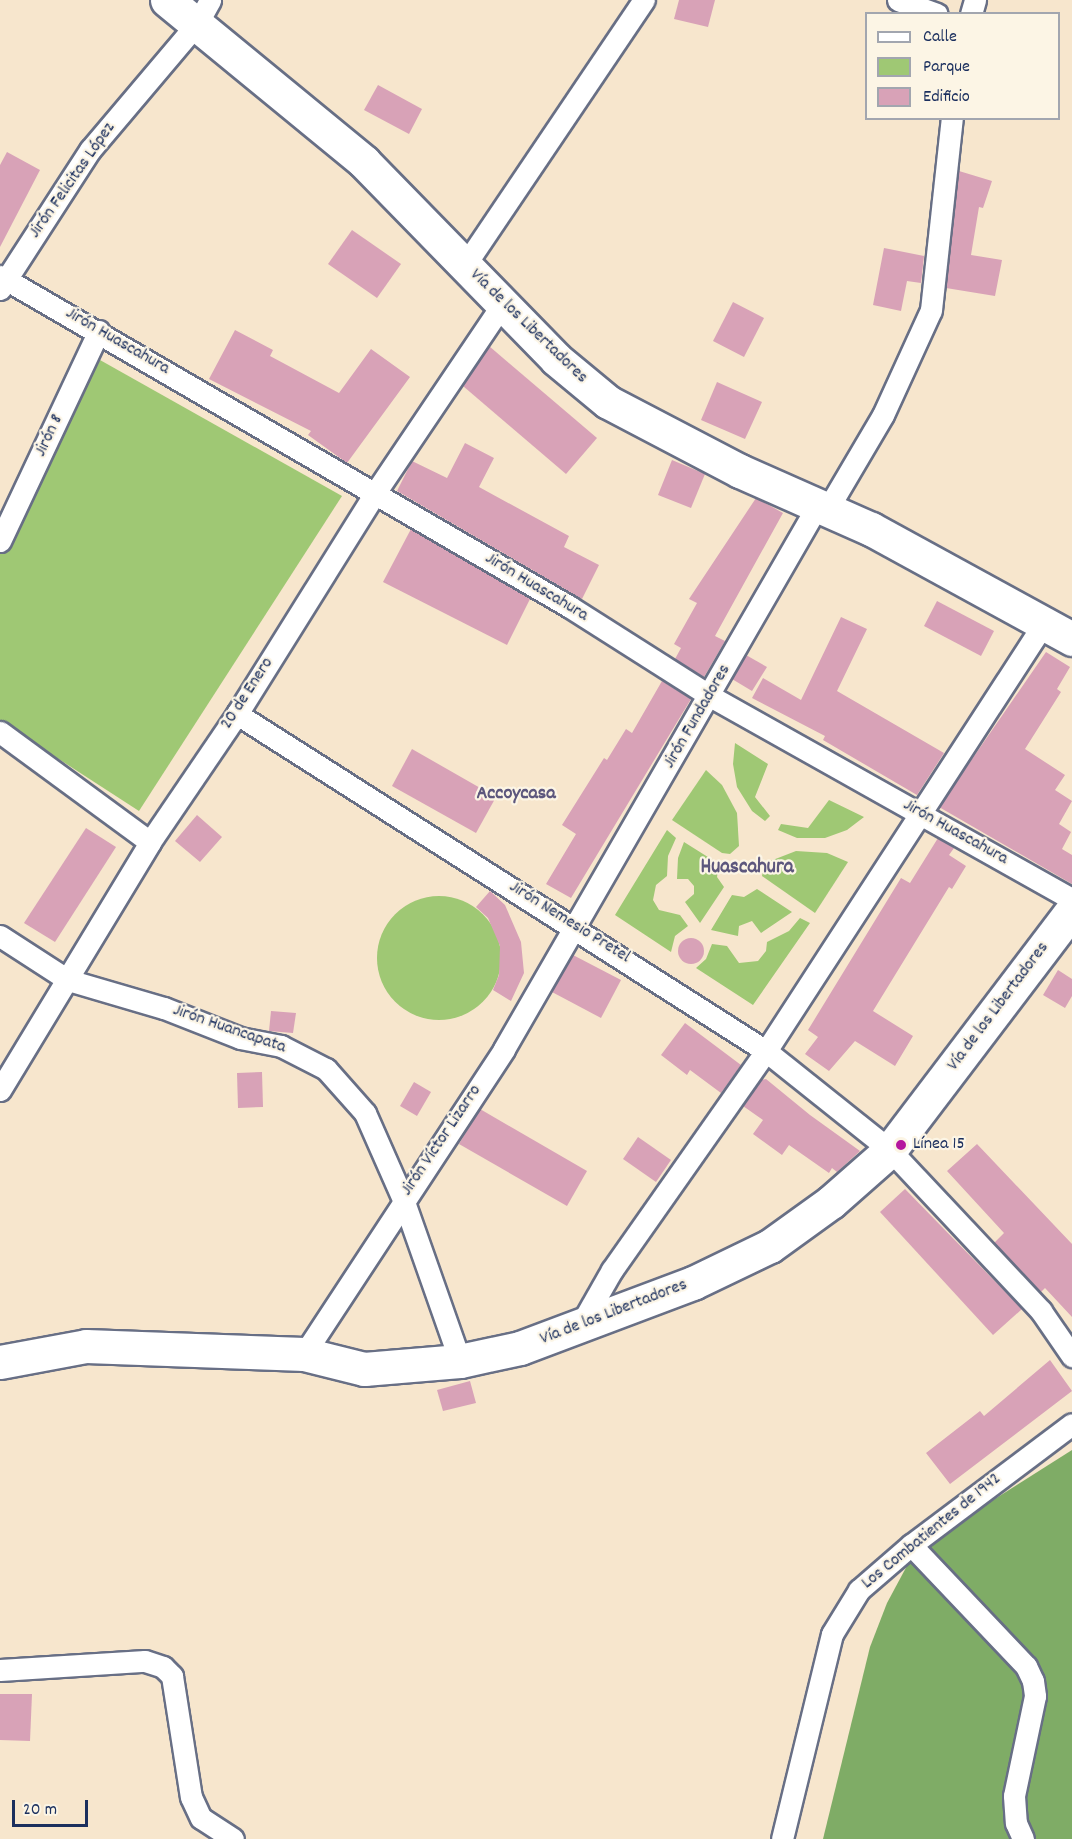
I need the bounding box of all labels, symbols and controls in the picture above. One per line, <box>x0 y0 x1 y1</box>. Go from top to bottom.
legend <box>865 12 1060 120</box>
text: Calle <box>923 25 957 50</box>
text: Parque <box>923 55 970 80</box>
text: Edificio <box>923 85 970 110</box>
street label: Jirón Felicitas López <box>25 119 121 243</box>
street label: Vía de los Libertadores <box>464 265 592 389</box>
street label: Jirón Huascahura <box>61 303 173 381</box>
street label: Jirón 8 <box>31 411 69 461</box>
street label: Jirón Huascahura <box>480 549 592 627</box>
street label: 20 de Enero <box>217 654 279 734</box>
street label: Jirón Fundadores <box>660 661 736 773</box>
district label: Accoycasa <box>476 782 556 806</box>
street label: Jirón Huascahura <box>899 795 1011 871</box>
district label: Huascahura <box>700 855 794 881</box>
street label: Jirón Nemesio Pretel <box>504 877 634 969</box>
street label: Vía de los Libertadores <box>944 938 1054 1076</box>
street label: Jirón Huancapata <box>170 1001 288 1059</box>
street label: Jirón Víctor Lizarro <box>397 1082 487 1200</box>
place label: Línea 15 <box>913 1134 965 1156</box>
marker: Línea 15 <box>894 1138 908 1152</box>
street label: Vía de los Libertadores <box>537 1275 691 1351</box>
street label: Los Combatientes de 1942 <box>858 1469 1006 1595</box>
scale bar <box>15 1788 92 1826</box>
text: 20 m <box>23 1798 57 1823</box>

